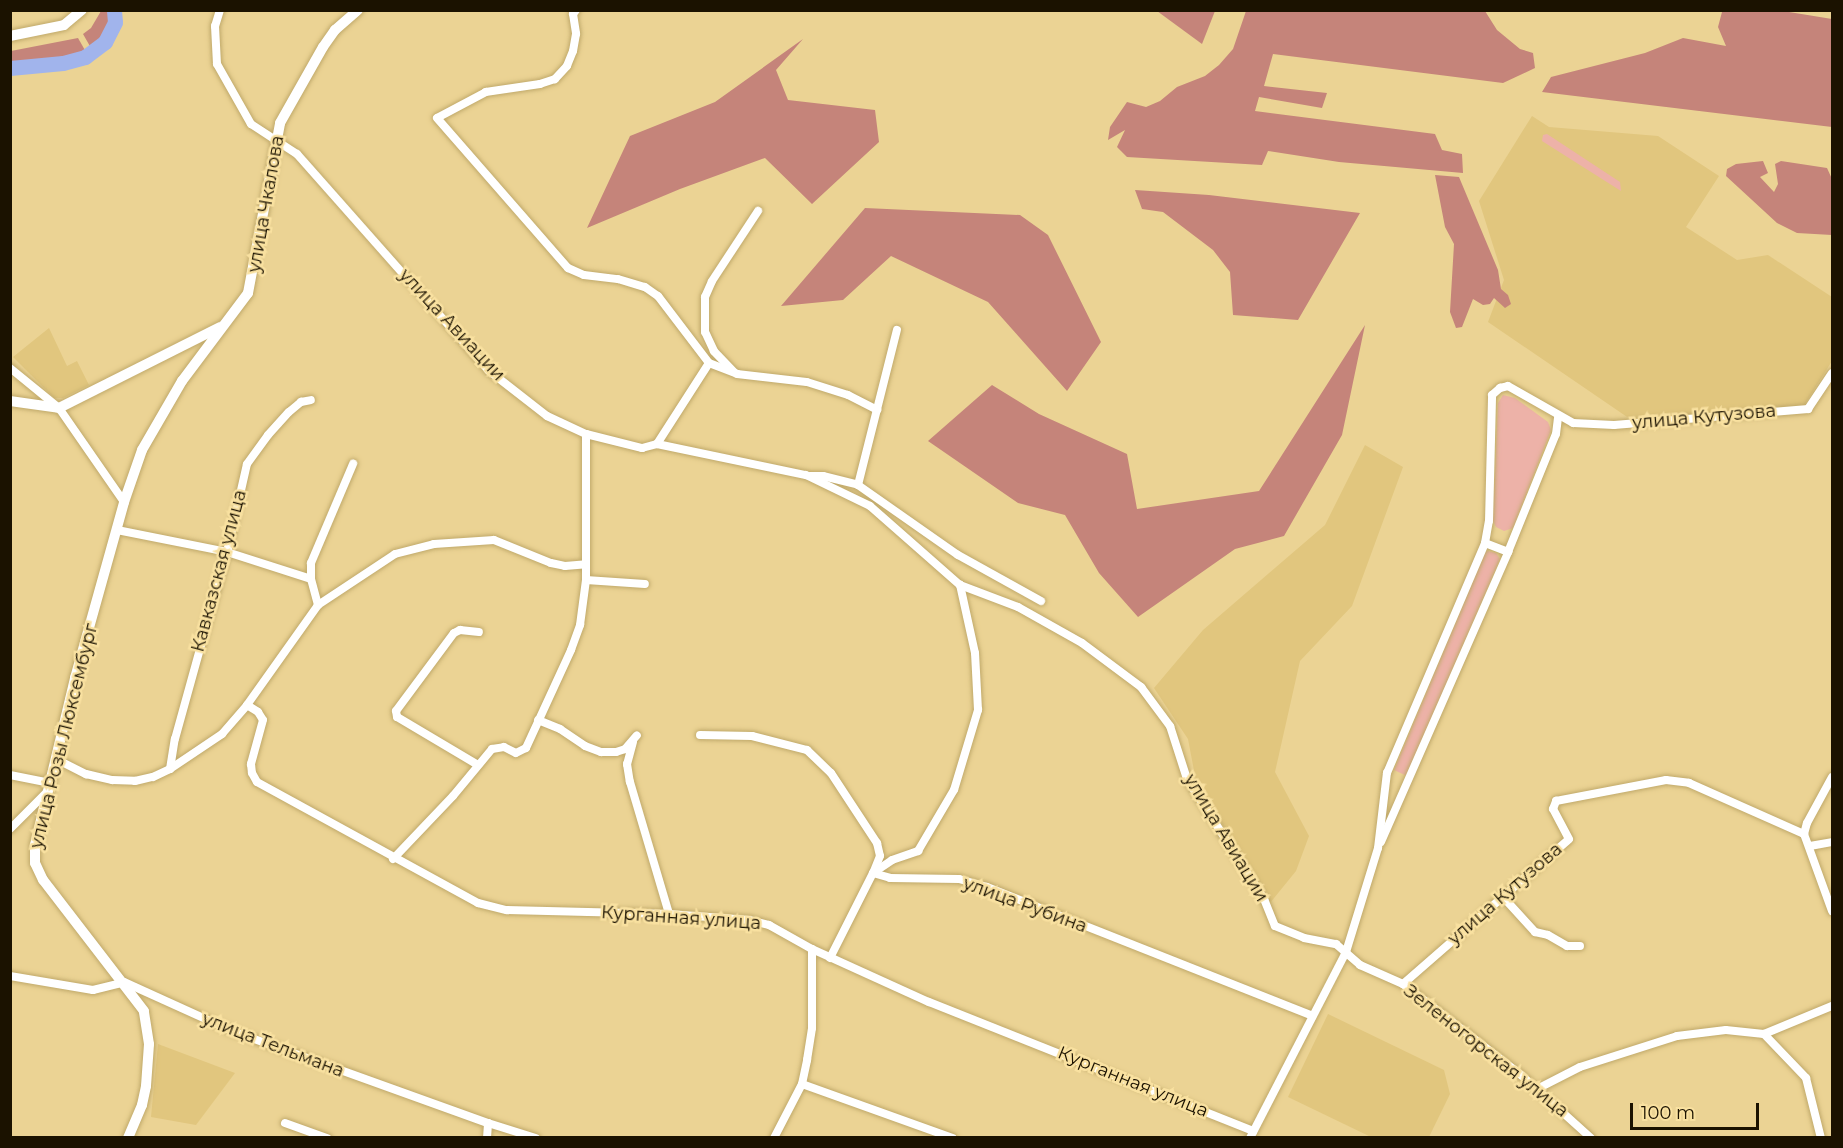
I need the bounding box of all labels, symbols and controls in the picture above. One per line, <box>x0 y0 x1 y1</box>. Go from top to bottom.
street label: улица Чкалова <box>243 134 289 274</box>
street label: улица Авиации <box>395 265 509 385</box>
street label: улица Кутузова <box>1631 400 1777 434</box>
street label: Кавказская улица <box>187 488 251 654</box>
street label: улица Розы Люксембург <box>26 621 102 851</box>
street label: улица Авиации <box>1179 770 1273 906</box>
street label: улица Кутузова <box>1444 839 1566 949</box>
street label: улица Рубина <box>960 873 1090 937</box>
street label: Курганная улица <box>600 902 762 934</box>
street label: Зеленогорская улица <box>1399 980 1573 1122</box>
street label: улица Тельмана <box>199 1008 347 1082</box>
street label: Курганная улица <box>1055 1042 1211 1122</box>
scale bar <box>1633 1091 1762 1129</box>
text: 100 m <box>1641 1102 1695 1124</box>

